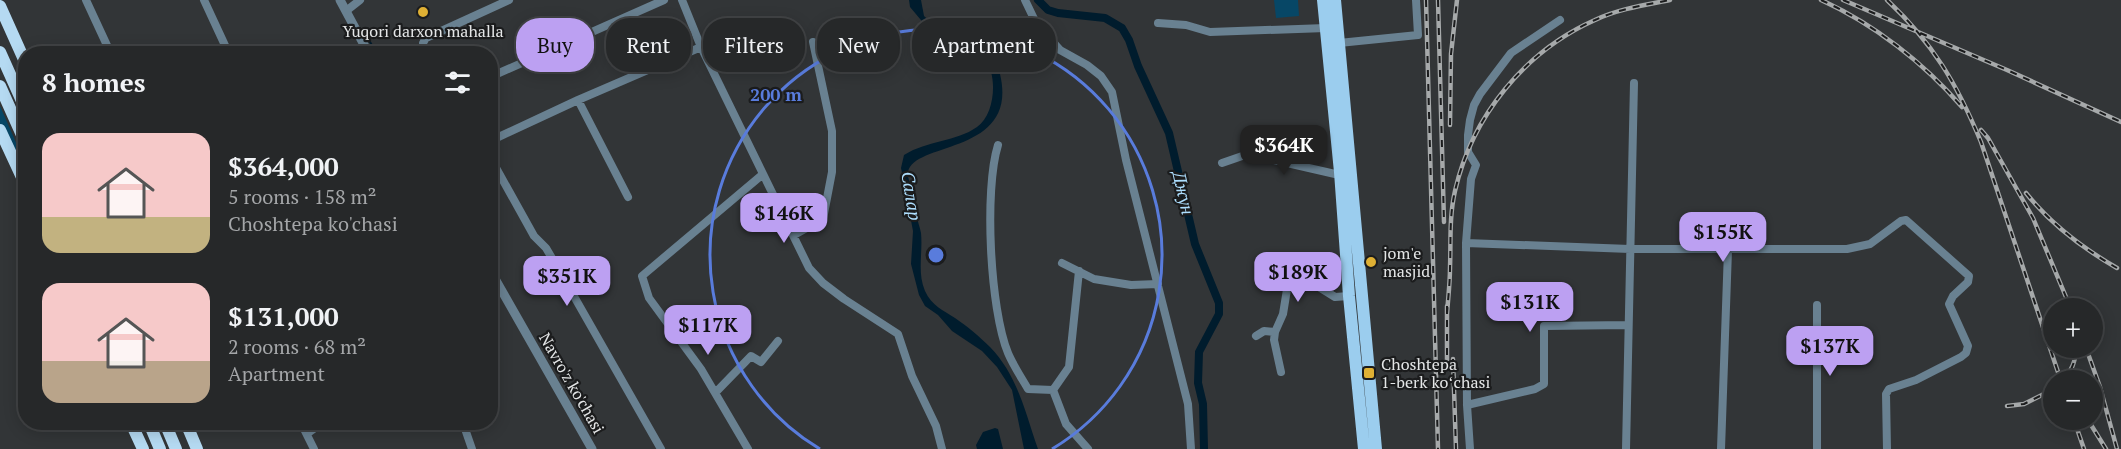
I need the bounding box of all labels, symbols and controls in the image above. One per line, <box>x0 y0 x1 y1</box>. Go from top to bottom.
marker: Yuqori darxon mahalla <box>416 5 430 19</box>
chip: Buy <box>516 18 594 72</box>
chip: Rent <box>606 18 691 72</box>
chip: Filters <box>703 18 805 72</box>
chip: New <box>817 18 900 72</box>
chip: Apartment <box>912 18 1056 72</box>
place label: Yuqori darxon mahalla <box>342 20 504 42</box>
text: 8 homes <box>42 65 146 99</box>
icon: filters <box>441 66 474 99</box>
text: 200 m <box>750 82 802 106</box>
pin: $364K <box>1242 125 1326 176</box>
text: $364K <box>1254 131 1314 158</box>
text: $364,000 <box>228 149 339 183</box>
icon: home <box>90 157 162 229</box>
water label: Джун <box>1167 166 1201 217</box>
water label: Салар <box>896 170 928 222</box>
text: 5 rooms · 158 m² <box>228 183 376 210</box>
pin: $146K <box>742 193 826 244</box>
text: $146K <box>754 199 814 226</box>
text: Choshtepa ko'chasi <box>228 210 398 237</box>
pin: $155K <box>1681 212 1765 263</box>
text: $155K <box>1693 218 1753 245</box>
place label: jom'e masjid <box>1383 242 1430 282</box>
centre of rings <box>926 245 946 265</box>
pin: $189K <box>1256 252 1340 303</box>
marker: jom'e masjid <box>1364 255 1378 269</box>
pin: $351K <box>525 256 609 307</box>
text: $189K <box>1268 258 1328 285</box>
text: $351K <box>537 262 597 289</box>
pin: $131K <box>1488 282 1572 333</box>
text: $131K <box>1500 288 1560 315</box>
map controls <box>2043 298 2103 430</box>
button: + <box>2043 298 2103 358</box>
text: $131,000 <box>228 299 339 333</box>
pin: $117K <box>666 305 750 356</box>
icon: home <box>90 307 162 379</box>
text: $117K <box>678 311 738 338</box>
pin: $137K <box>1788 326 1872 377</box>
street label: Navro'z ko'chasi <box>534 329 610 438</box>
text: $137K <box>1800 332 1860 359</box>
text: 2 rooms · 68 m² <box>228 333 366 360</box>
place label: Choshtepa 1-berk koʻchasi <box>1381 353 1490 393</box>
text: Apartment <box>228 360 325 387</box>
marker: Choshtepa 1-berk koʻchasi <box>1362 366 1376 380</box>
button: − <box>2043 370 2103 430</box>

